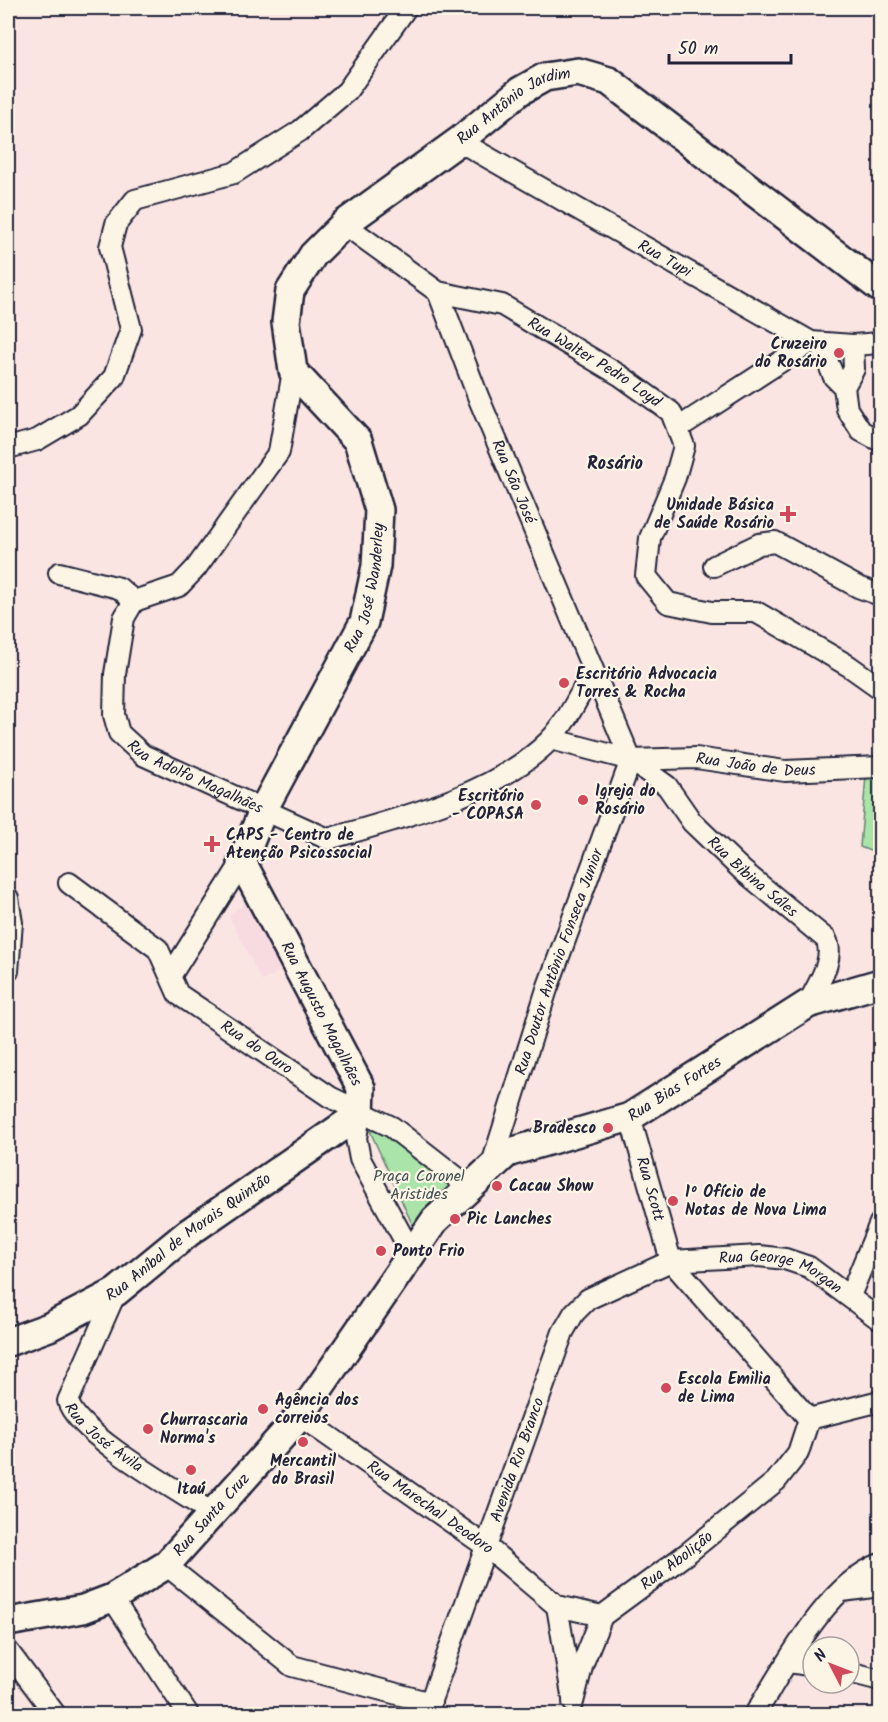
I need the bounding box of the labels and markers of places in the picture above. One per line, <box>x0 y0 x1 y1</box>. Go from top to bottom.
place label: Cruzeiro do Rosário <box>755 332 827 375</box>
marker: Cruzeiro do Rosário <box>832 346 846 360</box>
place label: Unidade Básica de Saúde Rosário <box>654 493 774 536</box>
marker: Unidade Básica de Saúde Rosário <box>779 505 797 523</box>
place label: Escritório Advocacia Torres & Rocha <box>576 662 717 705</box>
marker: Escritório Advocacia Torres & Rocha <box>557 676 571 690</box>
place label: Igreja do Rosário <box>595 779 656 822</box>
place label: Escritório - COPASA <box>452 784 524 827</box>
marker: Igreja do Rosário <box>576 793 590 807</box>
marker: Escritório - COPASA <box>529 798 543 812</box>
place label: CAPS - Centro de Atenção Psicossocial <box>226 823 373 866</box>
marker: CAPS - Centro de Atenção Psicossocial <box>203 835 221 853</box>
place label: Bradesco <box>533 1116 596 1141</box>
marker: Bradesco <box>601 1121 615 1135</box>
place label: Cacau Show <box>509 1174 594 1199</box>
marker: Cacau Show <box>490 1179 504 1193</box>
place label: 1º Ofício de Notas de Nova Lima <box>685 1180 827 1223</box>
marker: 1º Ofício de Notas de Nova Lima <box>666 1194 680 1208</box>
place label: Pic Lanches <box>467 1207 552 1232</box>
marker: Pic Lanches <box>448 1212 462 1226</box>
place label: Ponto Frio <box>393 1239 465 1264</box>
marker: Ponto Frio <box>374 1244 388 1258</box>
place label: Escola Emilia de Lima <box>678 1367 771 1410</box>
marker: Escola Emilia de Lima <box>659 1381 673 1395</box>
place label: Agência dos correios <box>275 1388 359 1431</box>
marker: Agência dos correios <box>256 1402 270 1416</box>
place label: Churrascaria Norma's <box>160 1408 248 1451</box>
marker: Churrascaria Norma's <box>141 1422 155 1436</box>
marker: Mercantil do Brasil <box>296 1435 310 1449</box>
place label: Mercantil do Brasil <box>270 1449 337 1492</box>
marker: Itaú <box>184 1463 198 1477</box>
place label: Itaú <box>177 1477 206 1502</box>

